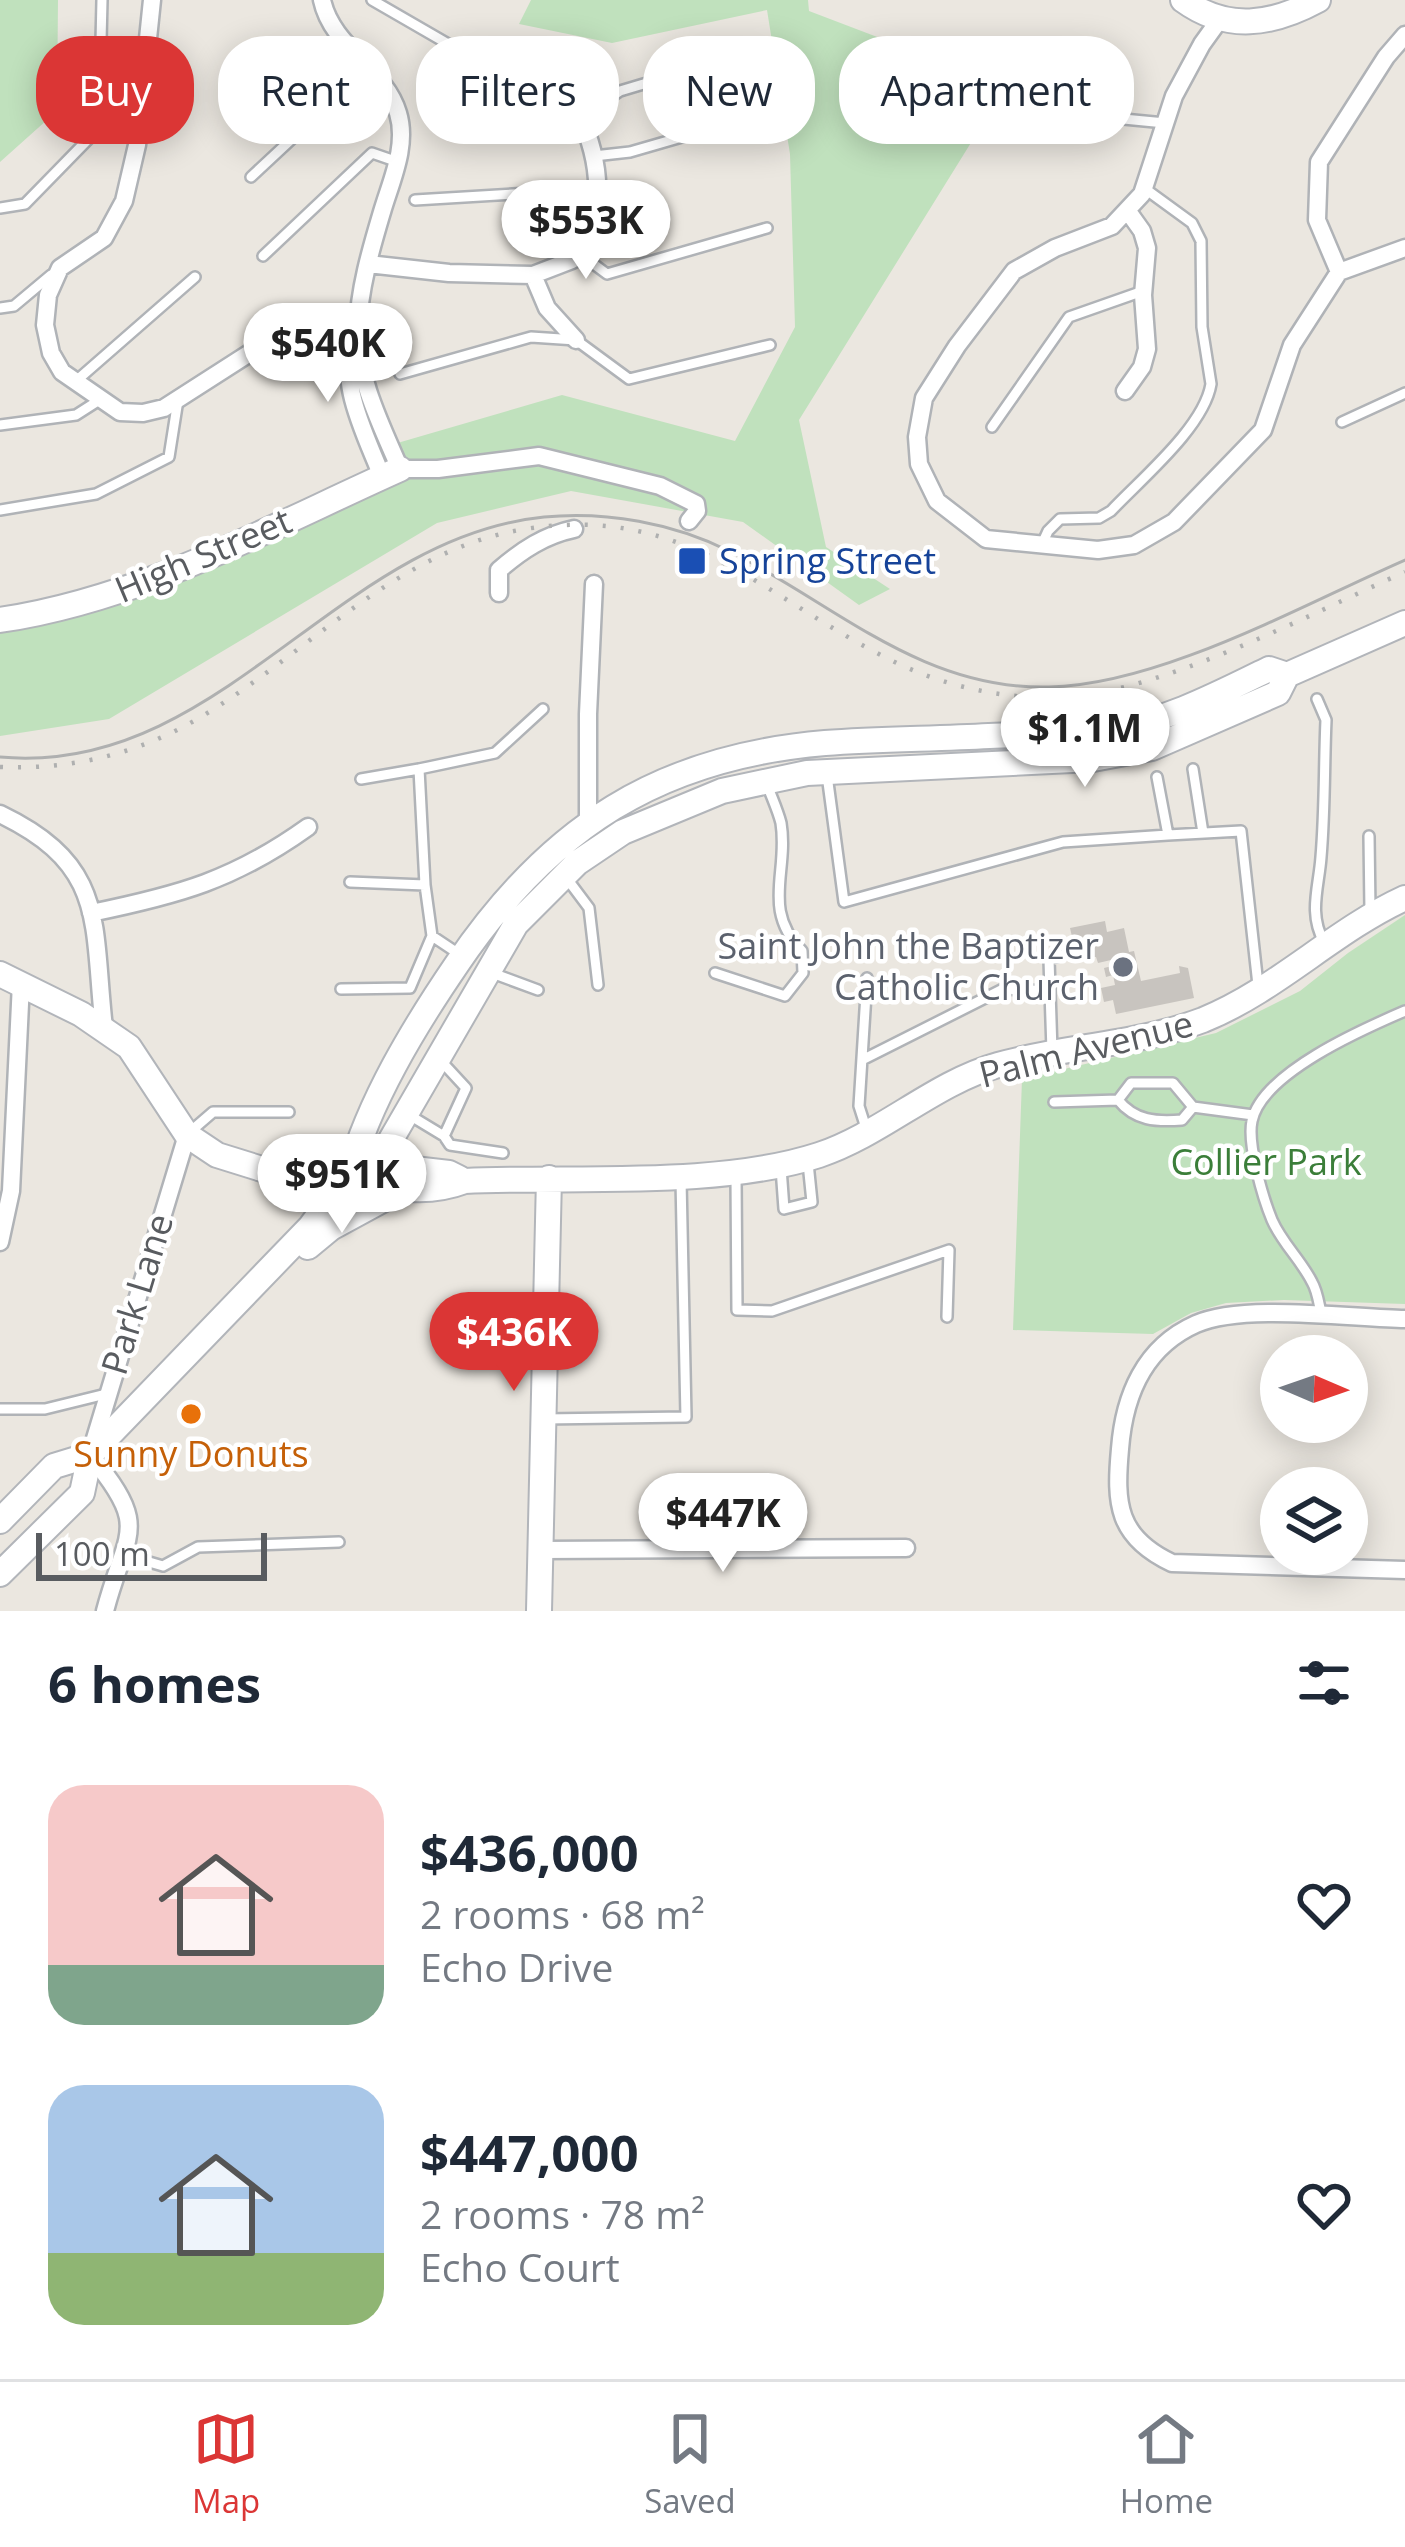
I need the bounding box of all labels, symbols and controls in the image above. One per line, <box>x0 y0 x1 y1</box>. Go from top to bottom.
chip: Buy <box>36 36 194 144</box>
chip: Rent <box>218 36 392 144</box>
chip: Filters <box>416 36 619 144</box>
chip: New <box>643 36 815 144</box>
chip: Apartment <box>839 36 1134 144</box>
pin: $553K <box>502 180 670 282</box>
text: $553K <box>528 192 644 245</box>
pin: $540K <box>244 303 412 405</box>
text: $540K <box>270 315 386 368</box>
street label: High Street <box>107 495 299 614</box>
place label: Spring Street <box>719 536 936 585</box>
marker: Spring Street <box>676 545 708 577</box>
pin: $1.1M <box>1001 688 1169 790</box>
text: $1.1M <box>1028 700 1142 753</box>
place label: Saint John the Baptizer Catholic Church <box>718 921 1099 1011</box>
marker: Saint John the Baptizer Catholic Church <box>1110 954 1136 980</box>
street label: Palm Avenue <box>974 998 1198 1099</box>
pin: $951K <box>258 1134 426 1236</box>
park label: Collier Park <box>1170 1137 1362 1186</box>
text: $951K <box>284 1146 400 1199</box>
street label: Park Lane <box>89 1207 184 1380</box>
pin: $436K <box>430 1292 598 1394</box>
text: $436K <box>456 1304 572 1357</box>
north arrow <box>1260 1335 1368 1443</box>
map controls <box>1260 1335 1368 1575</box>
marker: Sunny Donuts <box>178 1401 204 1427</box>
place label: Sunny Donuts <box>73 1429 309 1478</box>
button: layers <box>1260 1467 1368 1575</box>
pin: $447K <box>639 1473 807 1575</box>
text: $447K <box>665 1485 781 1538</box>
scale bar <box>36 1527 267 1580</box>
text: 100 m <box>54 1531 150 1576</box>
text: 6 homes <box>48 1648 261 1718</box>
icon: filters <box>1291 1650 1357 1716</box>
text: $436,000 <box>420 1817 639 1887</box>
icon: home <box>144 1833 288 1977</box>
icon: heart <box>1291 1872 1357 1938</box>
text: 2 rooms · 68 m² <box>420 1887 705 1940</box>
text: Echo Drive <box>420 1940 613 1993</box>
text: $447,000 <box>420 2117 639 2187</box>
icon: home <box>144 2133 288 2277</box>
icon: heart <box>1291 2172 1357 2238</box>
text: 2 rooms · 78 m² <box>420 2187 705 2240</box>
text: Echo Court <box>420 2240 620 2293</box>
tab: Map <box>192 2406 260 2523</box>
tab: Saved <box>644 2406 736 2523</box>
tab: Home <box>1120 2406 1213 2523</box>

